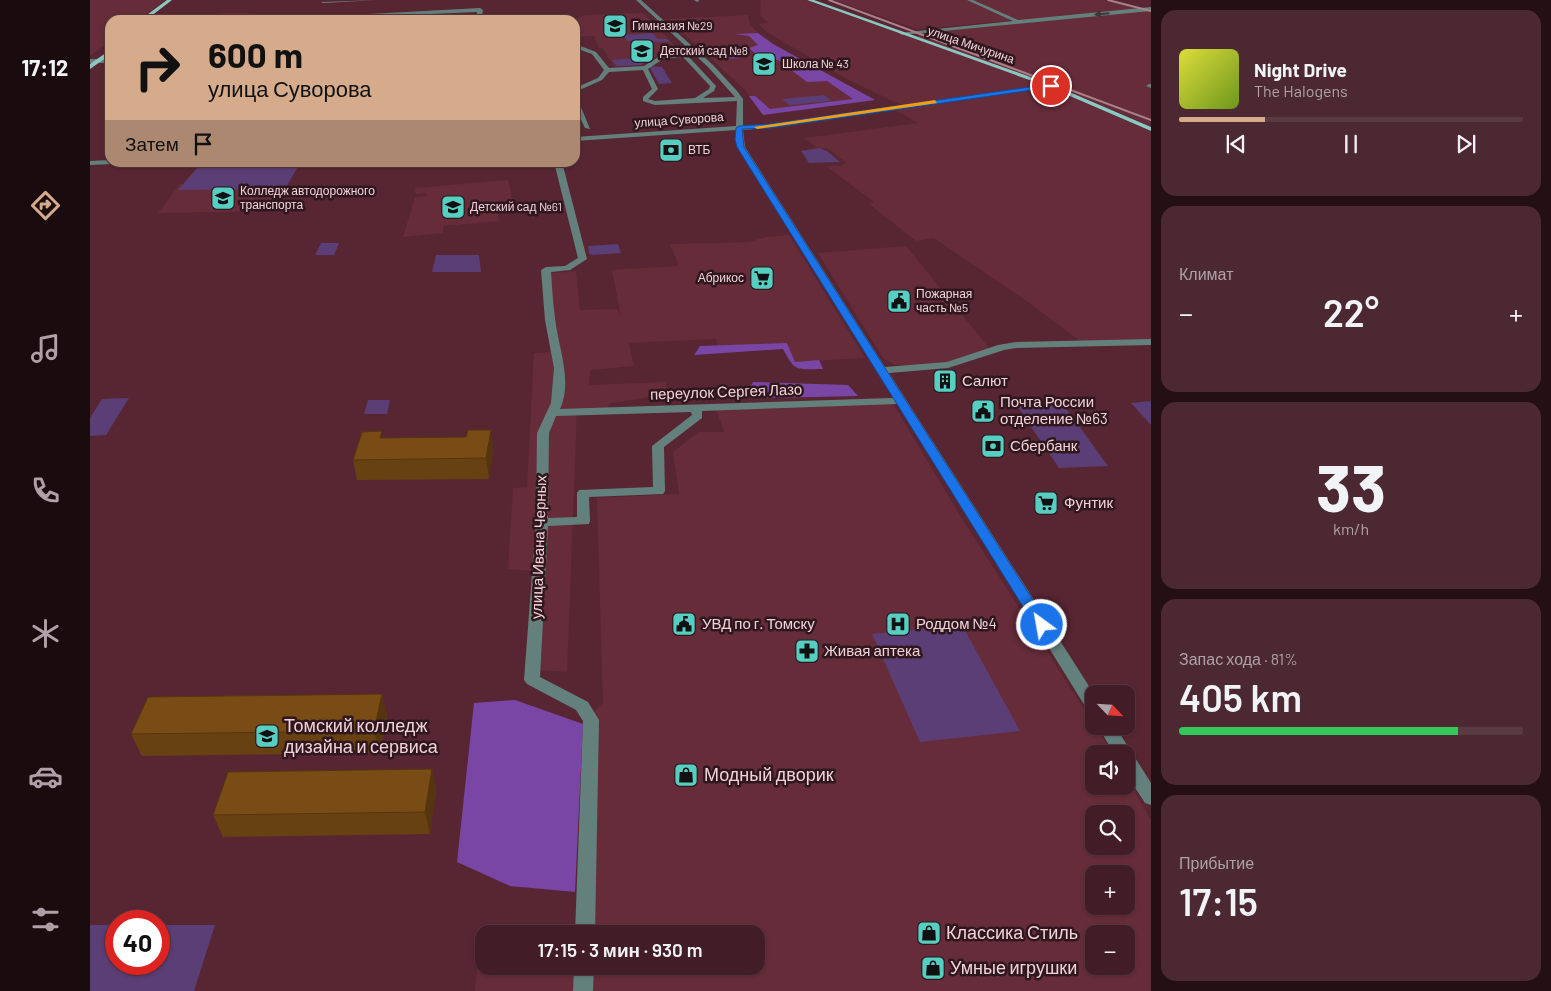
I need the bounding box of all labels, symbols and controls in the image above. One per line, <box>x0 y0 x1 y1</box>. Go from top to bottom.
one-way arrow <box>1094 10 1110 18</box>
school or university icon: Гимназия №29 <box>602 13 628 39</box>
place label: Гимназия №29 <box>632 18 713 32</box>
street label: улица Мичурина <box>926 23 1017 67</box>
text: 600 m <box>208 33 303 75</box>
icon: right <box>125 35 190 100</box>
school or university icon: Детский сад №8 <box>629 38 655 64</box>
place label: Детский сад №8 <box>660 43 748 58</box>
school or university icon: Школа № 43 <box>751 51 777 77</box>
text: 17:12 <box>22 54 68 80</box>
place label: Школа № 43 <box>782 56 849 70</box>
text: Night Drive <box>1254 58 1347 81</box>
pin <box>1030 65 1072 107</box>
icon: arrive <box>1037 72 1065 100</box>
text: улица Суворова <box>208 75 372 101</box>
text: The Halogens <box>1254 81 1348 100</box>
street label: улица Суворова <box>634 109 724 130</box>
icon: arrive <box>189 130 217 158</box>
icon: previous <box>1222 130 1250 158</box>
icon: pause <box>1337 130 1365 158</box>
icon: next <box>1452 130 1480 158</box>
text: Затем <box>125 132 179 155</box>
bank icon: ВТБ <box>658 137 684 163</box>
place label: ВТБ <box>688 142 711 156</box>
place label: Колледж автодорожного транспорта <box>240 183 375 212</box>
school or university icon: Колледж автодорожного транспорта <box>210 185 236 211</box>
icon: directions <box>28 188 63 223</box>
school or university icon: Детский сад №61 <box>440 194 466 220</box>
place label: Детский сад №61 <box>470 199 562 214</box>
text: Климат <box>1179 264 1233 283</box>
supermarket icon: Абрикос <box>749 265 775 291</box>
place label: Абрикос <box>698 270 744 285</box>
place label: Пожарная часть №5 <box>916 286 972 314</box>
public building icon: Пожарная часть №5 <box>886 288 912 314</box>
text: 22° <box>1323 289 1379 335</box>
text: − <box>1179 296 1193 330</box>
text: + <box>1509 296 1523 330</box>
icon: music <box>28 331 63 366</box>
building icon: Салют <box>932 368 958 394</box>
place label: Салют <box>962 371 1008 389</box>
street label: переулок Сергея Лазо <box>650 379 802 403</box>
place label: Почта России отделение №63 <box>1000 392 1108 427</box>
public building icon: Почта России отделение №63 <box>970 398 996 424</box>
bank icon: Сбербанк <box>980 433 1006 459</box>
place label: Сбербанк <box>1010 436 1078 454</box>
text: 33 <box>1316 447 1386 525</box>
icon: phone <box>28 473 63 508</box>
street label: улица Ивана Черных <box>526 474 550 619</box>
supermarket icon: Фунтик <box>1033 490 1059 516</box>
place label: Фунтик <box>1064 493 1113 511</box>
text: km/h <box>1333 519 1369 538</box>
position arrow <box>1015 598 1067 650</box>
public building icon: УВД по г. Томску <box>671 611 697 637</box>
hospital icon: Роддом №4 <box>885 611 911 637</box>
place label: УВД по г. Томску <box>702 614 815 632</box>
place label: Роддом №4 <box>916 614 997 632</box>
icon: climate <box>28 616 63 651</box>
pharmacy icon: Живая аптека <box>794 638 820 664</box>
place label: Живая аптека <box>824 641 921 659</box>
text: Запас хода · 81% <box>1179 649 1298 668</box>
text: 405 km <box>1179 674 1302 720</box>
north arrow <box>1085 685 1135 735</box>
map controls <box>1085 685 1135 975</box>
place label: Томский колледж дизайна и сервиса <box>284 714 439 757</box>
school or university icon: Томский колледж дизайна и сервиса <box>254 723 280 749</box>
button: sound <box>1085 745 1135 795</box>
icon: car <box>28 759 63 794</box>
shop icon: Модный дворик <box>673 762 699 788</box>
place label: Модный дворик <box>704 763 834 785</box>
button: search <box>1085 805 1135 855</box>
text: Прибытие <box>1179 853 1254 872</box>
button: + <box>1085 865 1135 915</box>
text: 17:15 <box>1179 878 1258 924</box>
icon: filters <box>28 902 63 937</box>
speed limit sign: 40 <box>105 910 170 975</box>
shop icon: Классика Стиль <box>916 920 942 946</box>
place label: Классика Стиль <box>946 921 1078 943</box>
button: − <box>1085 925 1135 975</box>
text: 17:15 · 3 мин · 930 m <box>538 938 702 961</box>
shop icon: Умные игрушки <box>920 955 946 981</box>
place label: Умные игрушки <box>950 956 1077 978</box>

